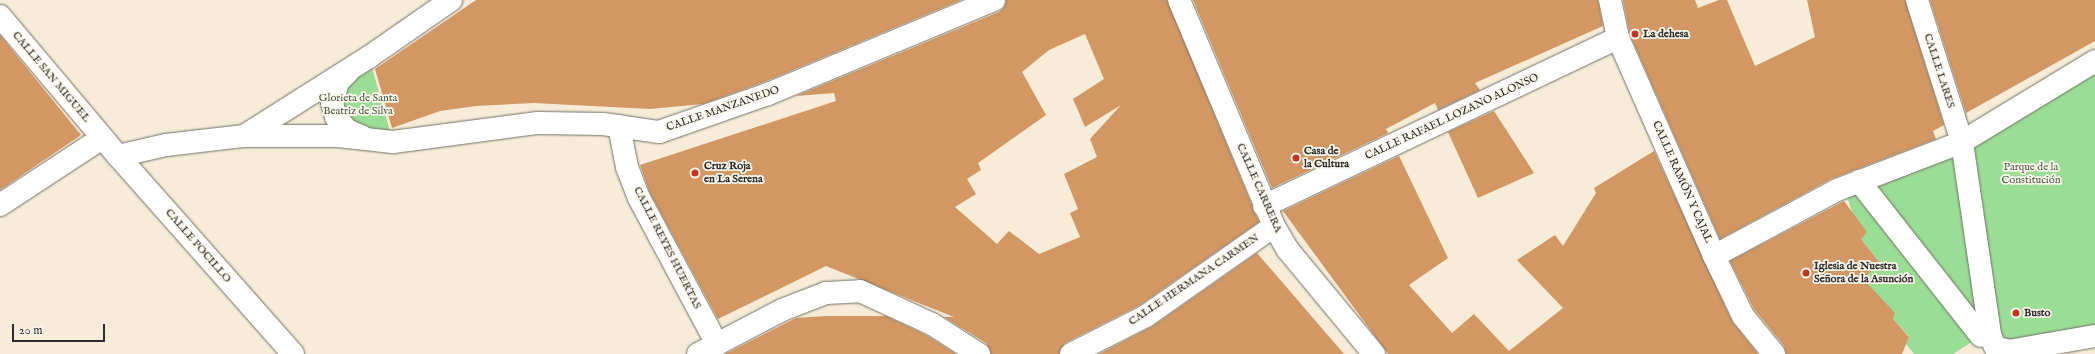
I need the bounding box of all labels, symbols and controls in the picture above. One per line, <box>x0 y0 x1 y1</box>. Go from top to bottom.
place label: La dehesa <box>1643 27 1688 41</box>
street label: CALLE SAN MIGUEL <box>9 29 93 125</box>
marker: La dehesa <box>1630 29 1640 39</box>
street label: CALLE LARES <box>1921 32 1957 110</box>
street label: CALLE RAFAEL LOZANO ALONSO <box>1363 71 1541 163</box>
street label: CALLE MANZANEDO <box>665 83 781 135</box>
park label: Glorieta de Santa Beatriz de Silva <box>319 92 397 118</box>
street label: CALLE RAMÓN Y CAJAL <box>1649 119 1715 245</box>
street label: CALLE CARRERA <box>1233 141 1285 235</box>
place label: Casa de la Cultura <box>1304 145 1349 171</box>
marker: Casa de la Cultura <box>1291 153 1301 163</box>
place label: Cruz Roja en La Serena <box>704 160 763 186</box>
park label: Parque de la Constitución <box>2001 161 2061 187</box>
marker: Cruz Roja en La Serena <box>689 167 701 179</box>
street label: CALLE REYES HUERTAS <box>630 185 704 311</box>
street label: CALLE POCILLO <box>162 206 234 286</box>
street label: CALLE HERMANA CARMEN <box>1126 231 1262 329</box>
place label: Iglesia de Nuestra Señora de la Asunción <box>1814 260 1913 286</box>
marker: Iglesia de Nuestra Señora de la Asunción <box>1801 268 1811 278</box>
place label: Busto <box>2024 306 2051 320</box>
marker: Busto <box>2011 308 2021 318</box>
scale bar <box>14 316 107 342</box>
text: 20 m <box>19 323 42 338</box>

